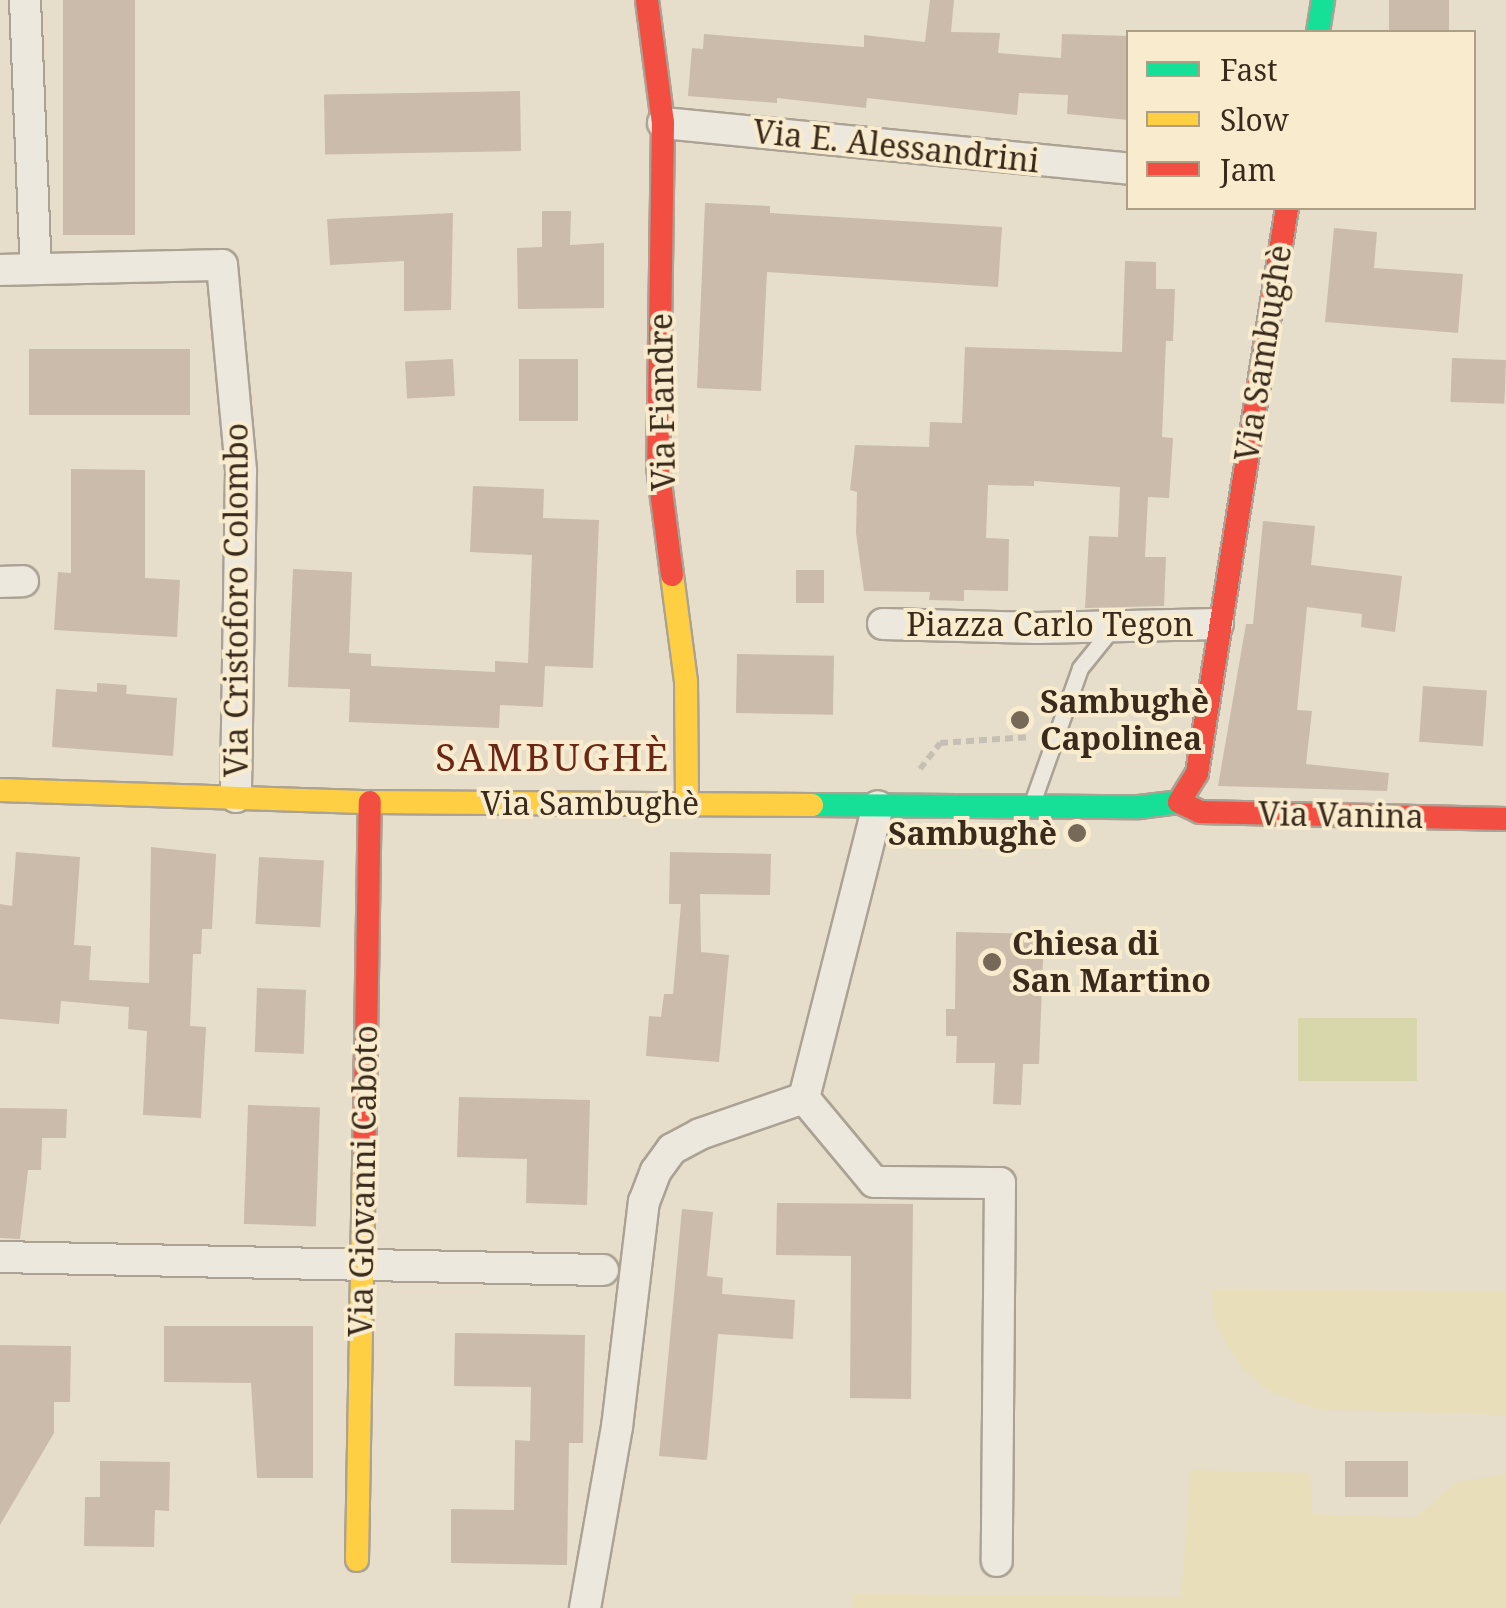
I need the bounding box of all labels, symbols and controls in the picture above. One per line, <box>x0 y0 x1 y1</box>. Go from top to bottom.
legend <box>1126 30 1476 210</box>
text: Fast <box>1220 49 1277 90</box>
text: Slow <box>1220 99 1289 140</box>
street label: Via E. Alessandrini <box>751 112 1041 180</box>
text: Jam <box>1220 149 1276 190</box>
street label: Via Sambughè <box>1227 242 1299 464</box>
street label: Via Fiandre <box>641 313 683 491</box>
street label: Via Cristoforo Colombo <box>217 423 255 777</box>
street label: Piazza Carlo Tegon <box>906 605 1194 643</box>
place label: Sambughè Capolinea <box>1040 683 1209 758</box>
marker: Sambughè Capolinea <box>1009 709 1031 731</box>
district label: SAMBUGHÈ <box>435 734 671 780</box>
street label: Via Sambughè <box>481 784 699 822</box>
street label: Via Vanina <box>1258 794 1424 836</box>
place label: Sambughè <box>888 814 1057 852</box>
marker: Sambughè <box>1066 822 1088 844</box>
place label: Chiesa di San Martino <box>1012 925 1211 1000</box>
marker: Chiesa di San Martino <box>981 951 1003 973</box>
street label: Via Giovanni Caboto <box>341 1025 385 1337</box>

